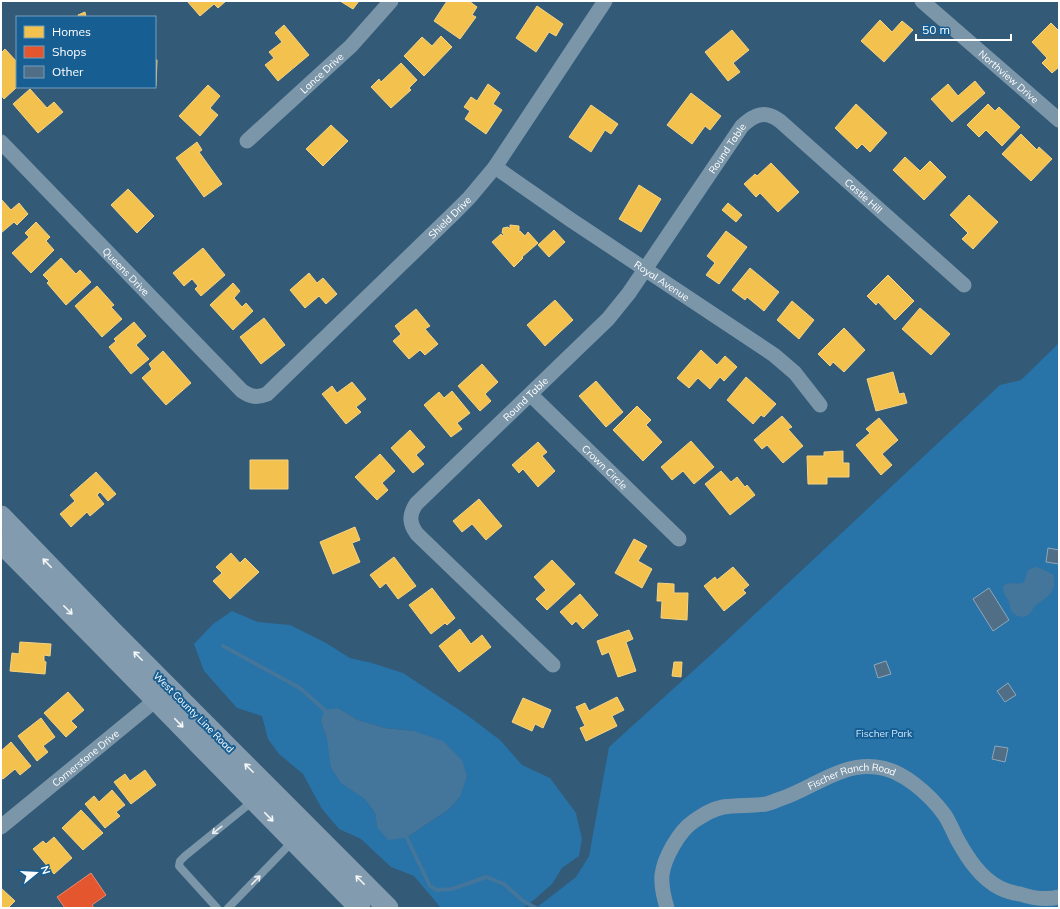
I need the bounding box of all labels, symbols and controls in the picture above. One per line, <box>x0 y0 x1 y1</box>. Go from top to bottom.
legend <box>16 16 156 88</box>
scale bar <box>916 16 1011 42</box>
text: 50 m <box>922 22 950 37</box>
text: Homes <box>52 24 91 39</box>
text: Shops <box>52 44 87 59</box>
street label: Northview Drive <box>976 47 1041 106</box>
street label: Lance Drive <box>297 50 346 96</box>
text: Other <box>52 64 84 79</box>
street label: Round Table <box>706 121 749 176</box>
street label: Castle Hill <box>842 176 885 216</box>
street label: Shield Drive <box>426 194 474 242</box>
street label: Queens Drive <box>100 245 152 299</box>
street label: Royal Avenue <box>632 258 692 304</box>
street label: Round Table <box>500 374 551 424</box>
street label: Crown Circle <box>579 442 630 492</box>
one-way arrow <box>42 558 52 568</box>
one-way arrow <box>63 605 73 615</box>
one-way arrow <box>133 651 143 661</box>
street label: West County Line Road <box>151 669 237 755</box>
one-way arrow <box>174 718 184 728</box>
street label: Cornerstone Drive <box>49 727 122 790</box>
park label: Fischer Park <box>856 727 913 740</box>
street label: Fischer Ranch Road <box>805 761 898 793</box>
one-way arrow <box>244 763 254 773</box>
one-way arrow <box>264 812 274 822</box>
one-way arrow <box>212 825 222 834</box>
north arrow <box>16 853 56 893</box>
text: N <box>38 864 53 876</box>
one-way arrow <box>251 875 261 885</box>
one-way arrow <box>356 875 365 885</box>

